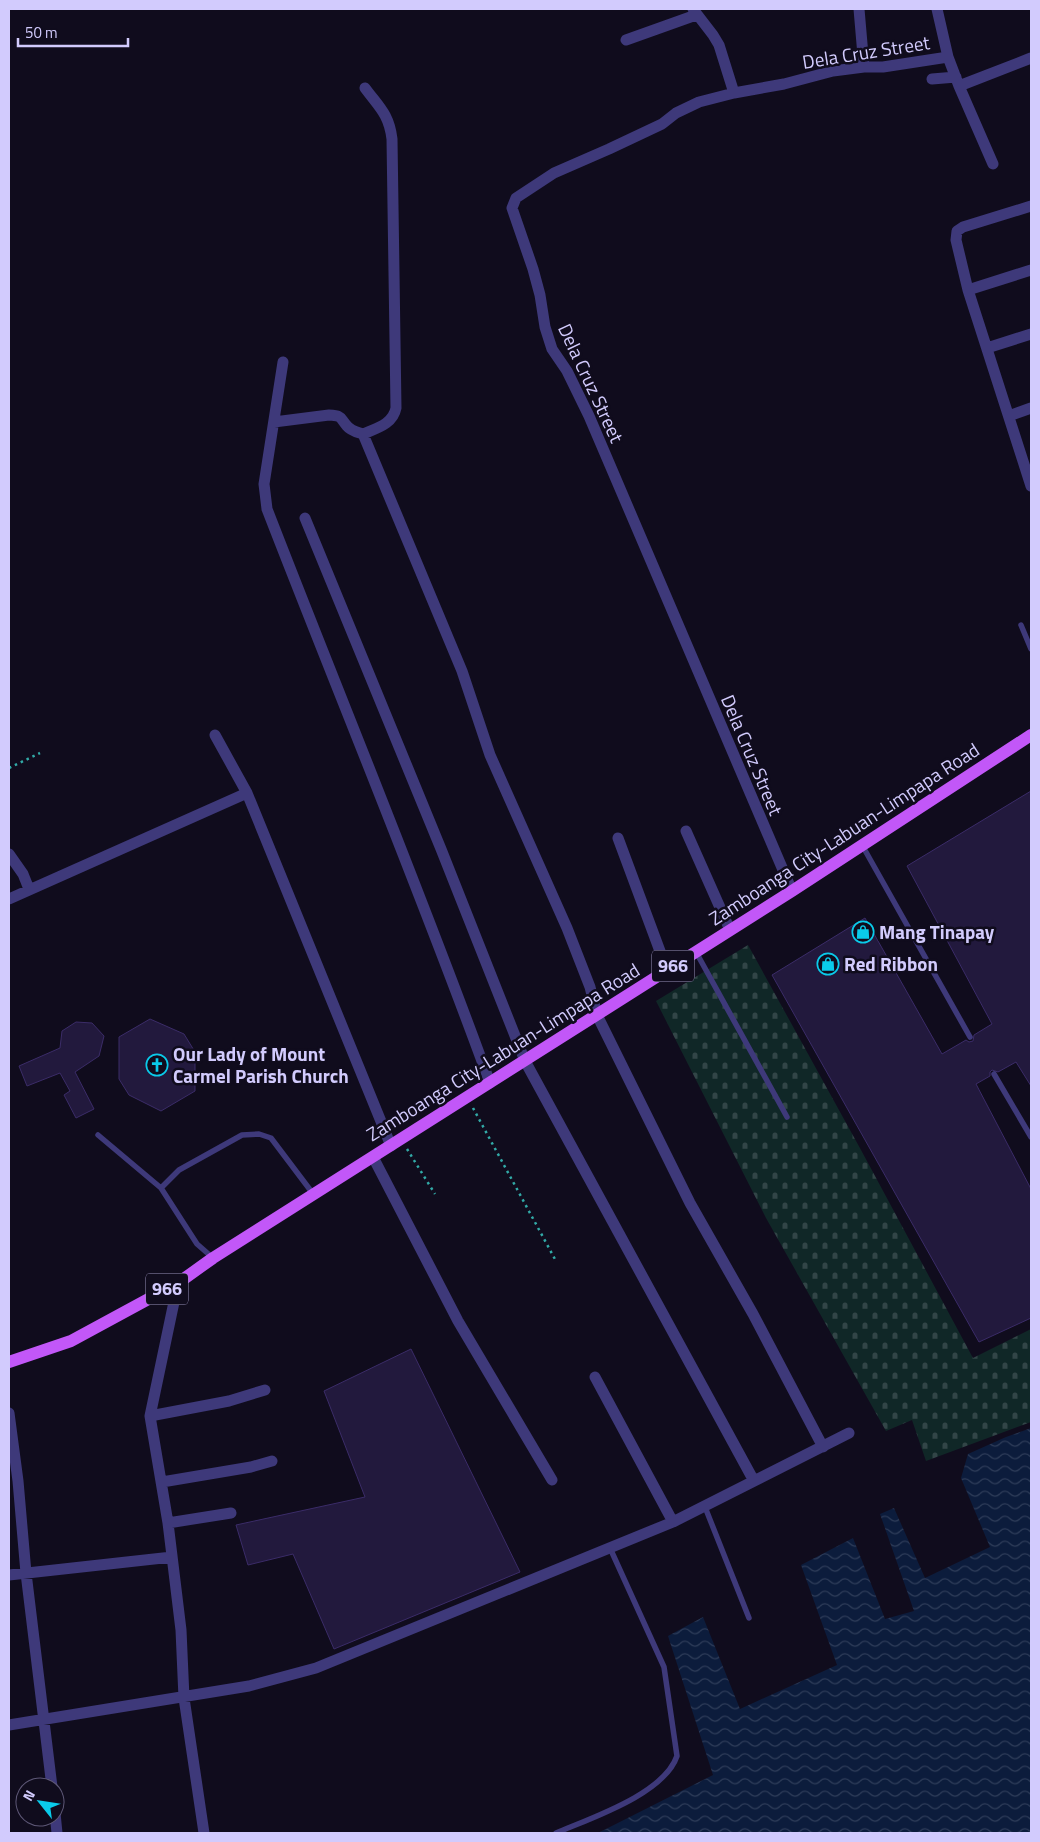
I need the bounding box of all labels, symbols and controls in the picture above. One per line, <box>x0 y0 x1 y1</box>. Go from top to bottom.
scale bar <box>18 15 128 47</box>
text: 50 m <box>25 21 58 44</box>
street label: Dela Cruz Street <box>800 27 932 76</box>
street label: Dela Cruz Street <box>551 318 632 448</box>
street label: Dela Cruz Street <box>714 690 791 820</box>
street label: Zamboanga City-Labuan-Limpapa Road <box>703 735 985 932</box>
place label: Mang Tinapay <box>879 917 995 946</box>
shop icon: Mang Tinapay <box>851 920 875 944</box>
place label: Red Ribbon <box>844 949 938 978</box>
road number: 966 <box>652 950 694 981</box>
shop icon: Red Ribbon <box>816 952 840 976</box>
street label: Zamboanga City-Labuan-Limpapa Road <box>360 955 645 1148</box>
place label: Our Lady of Mount Carmel Parish Church <box>173 1039 349 1090</box>
church icon: Our Lady of Mount Carmel Parish Church <box>145 1053 169 1077</box>
road number: 966 <box>146 1274 188 1305</box>
north arrow <box>15 1777 65 1827</box>
text: N <box>17 1786 40 1805</box>

